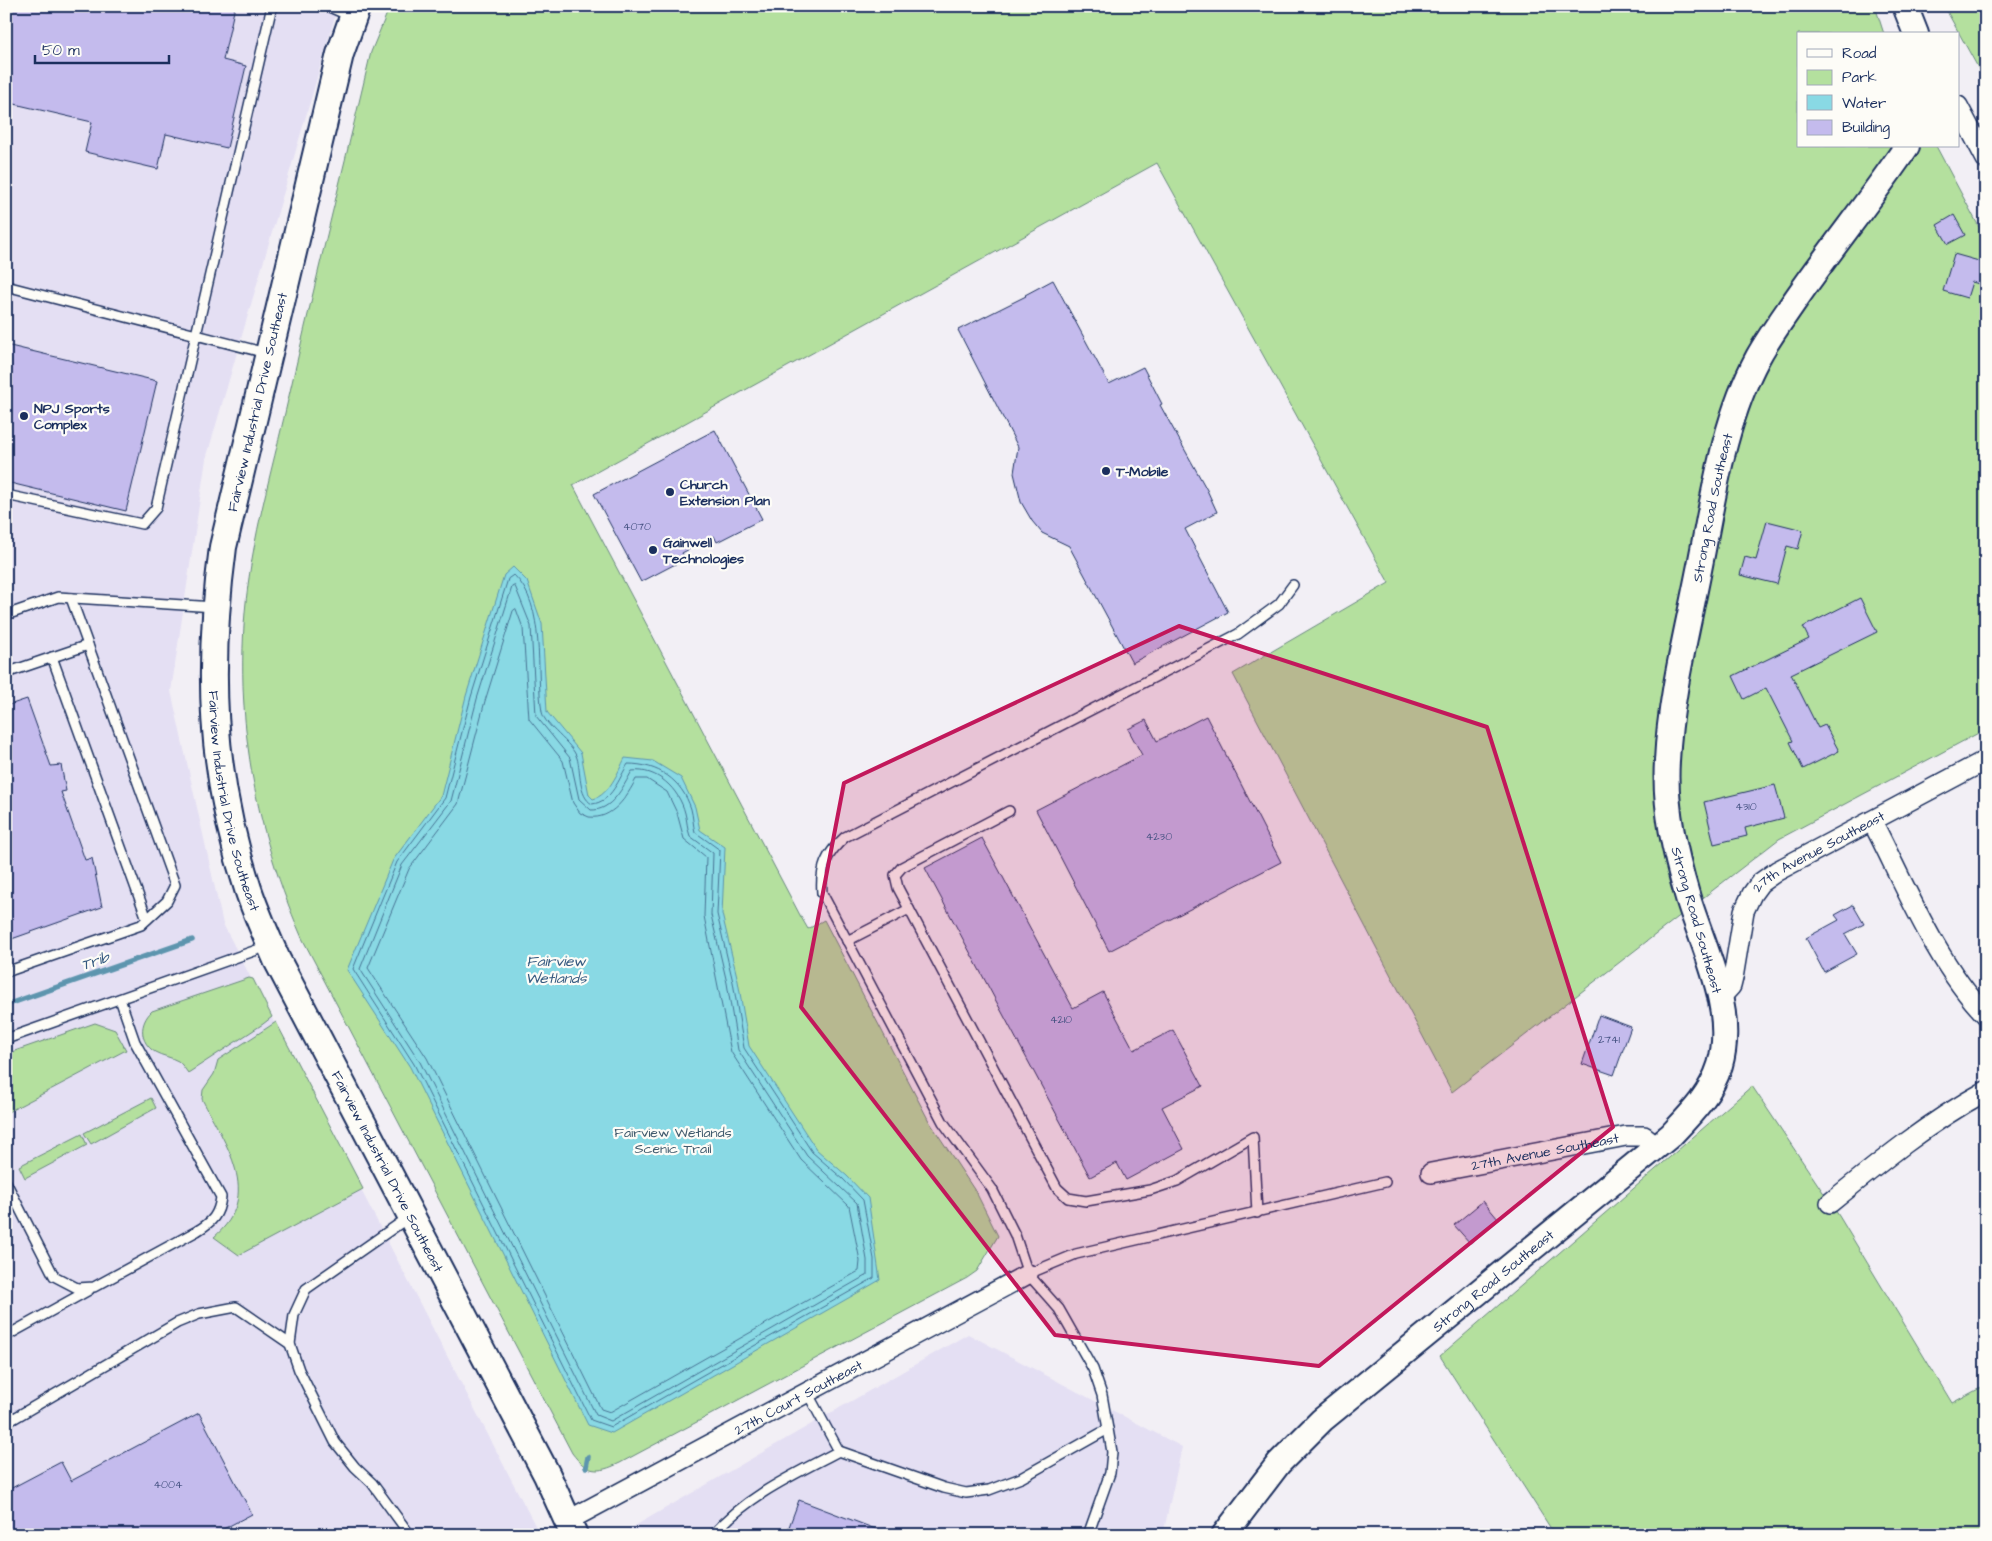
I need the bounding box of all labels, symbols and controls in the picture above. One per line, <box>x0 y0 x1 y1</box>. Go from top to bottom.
scale bar <box>35 32 169 64</box>
legend <box>1797 32 1960 148</box>
text: 50 m <box>42 40 80 61</box>
text: Road <box>1842 43 1877 64</box>
text: Park <box>1842 67 1877 88</box>
text: Water <box>1842 93 1886 114</box>
text: Building <box>1842 117 1890 139</box>
street label: Fairview Industrial Drive Southeast <box>223 290 293 514</box>
place label: NPJ Sports Complex <box>34 399 110 435</box>
marker: NPJ Sports Complex <box>18 410 30 422</box>
street label: Strong Road Southeast <box>1688 431 1739 584</box>
place label: T-Mobile <box>1115 462 1169 482</box>
marker: T-Mobile <box>1100 465 1112 477</box>
place label: Church Extension Plan <box>680 475 770 511</box>
marker: Church Extension Plan <box>664 486 676 498</box>
house number: 4070 <box>623 519 651 534</box>
place label: Gainwell Technologies <box>662 533 744 570</box>
marker: Gainwell Technologies <box>647 544 659 556</box>
street label: Fairview Industrial Drive Southeast <box>203 690 264 915</box>
house number: 4310 <box>1735 799 1757 814</box>
street label: 27th Avenue Southeast <box>1748 806 1889 897</box>
house number: 4230 <box>1146 829 1172 844</box>
street label: Strong Road Southeast <box>1666 845 1727 996</box>
water label: Trib <box>78 946 113 976</box>
water label: Fairview Wetlands <box>526 951 588 989</box>
house number: 4210 <box>1050 1012 1072 1027</box>
house number: 2741 <box>1598 1032 1621 1047</box>
street label: Fairview Industrial Drive Southeast <box>326 1068 448 1276</box>
park label: Fairview Wetlands Scenic Trail <box>614 1123 732 1159</box>
street label: 27th Avenue Southeast <box>1470 1128 1621 1176</box>
street label: Strong Road Southeast <box>1428 1225 1559 1337</box>
street label: 27th Court Southeast <box>731 1355 867 1441</box>
house number: 4004 <box>154 1477 183 1492</box>

